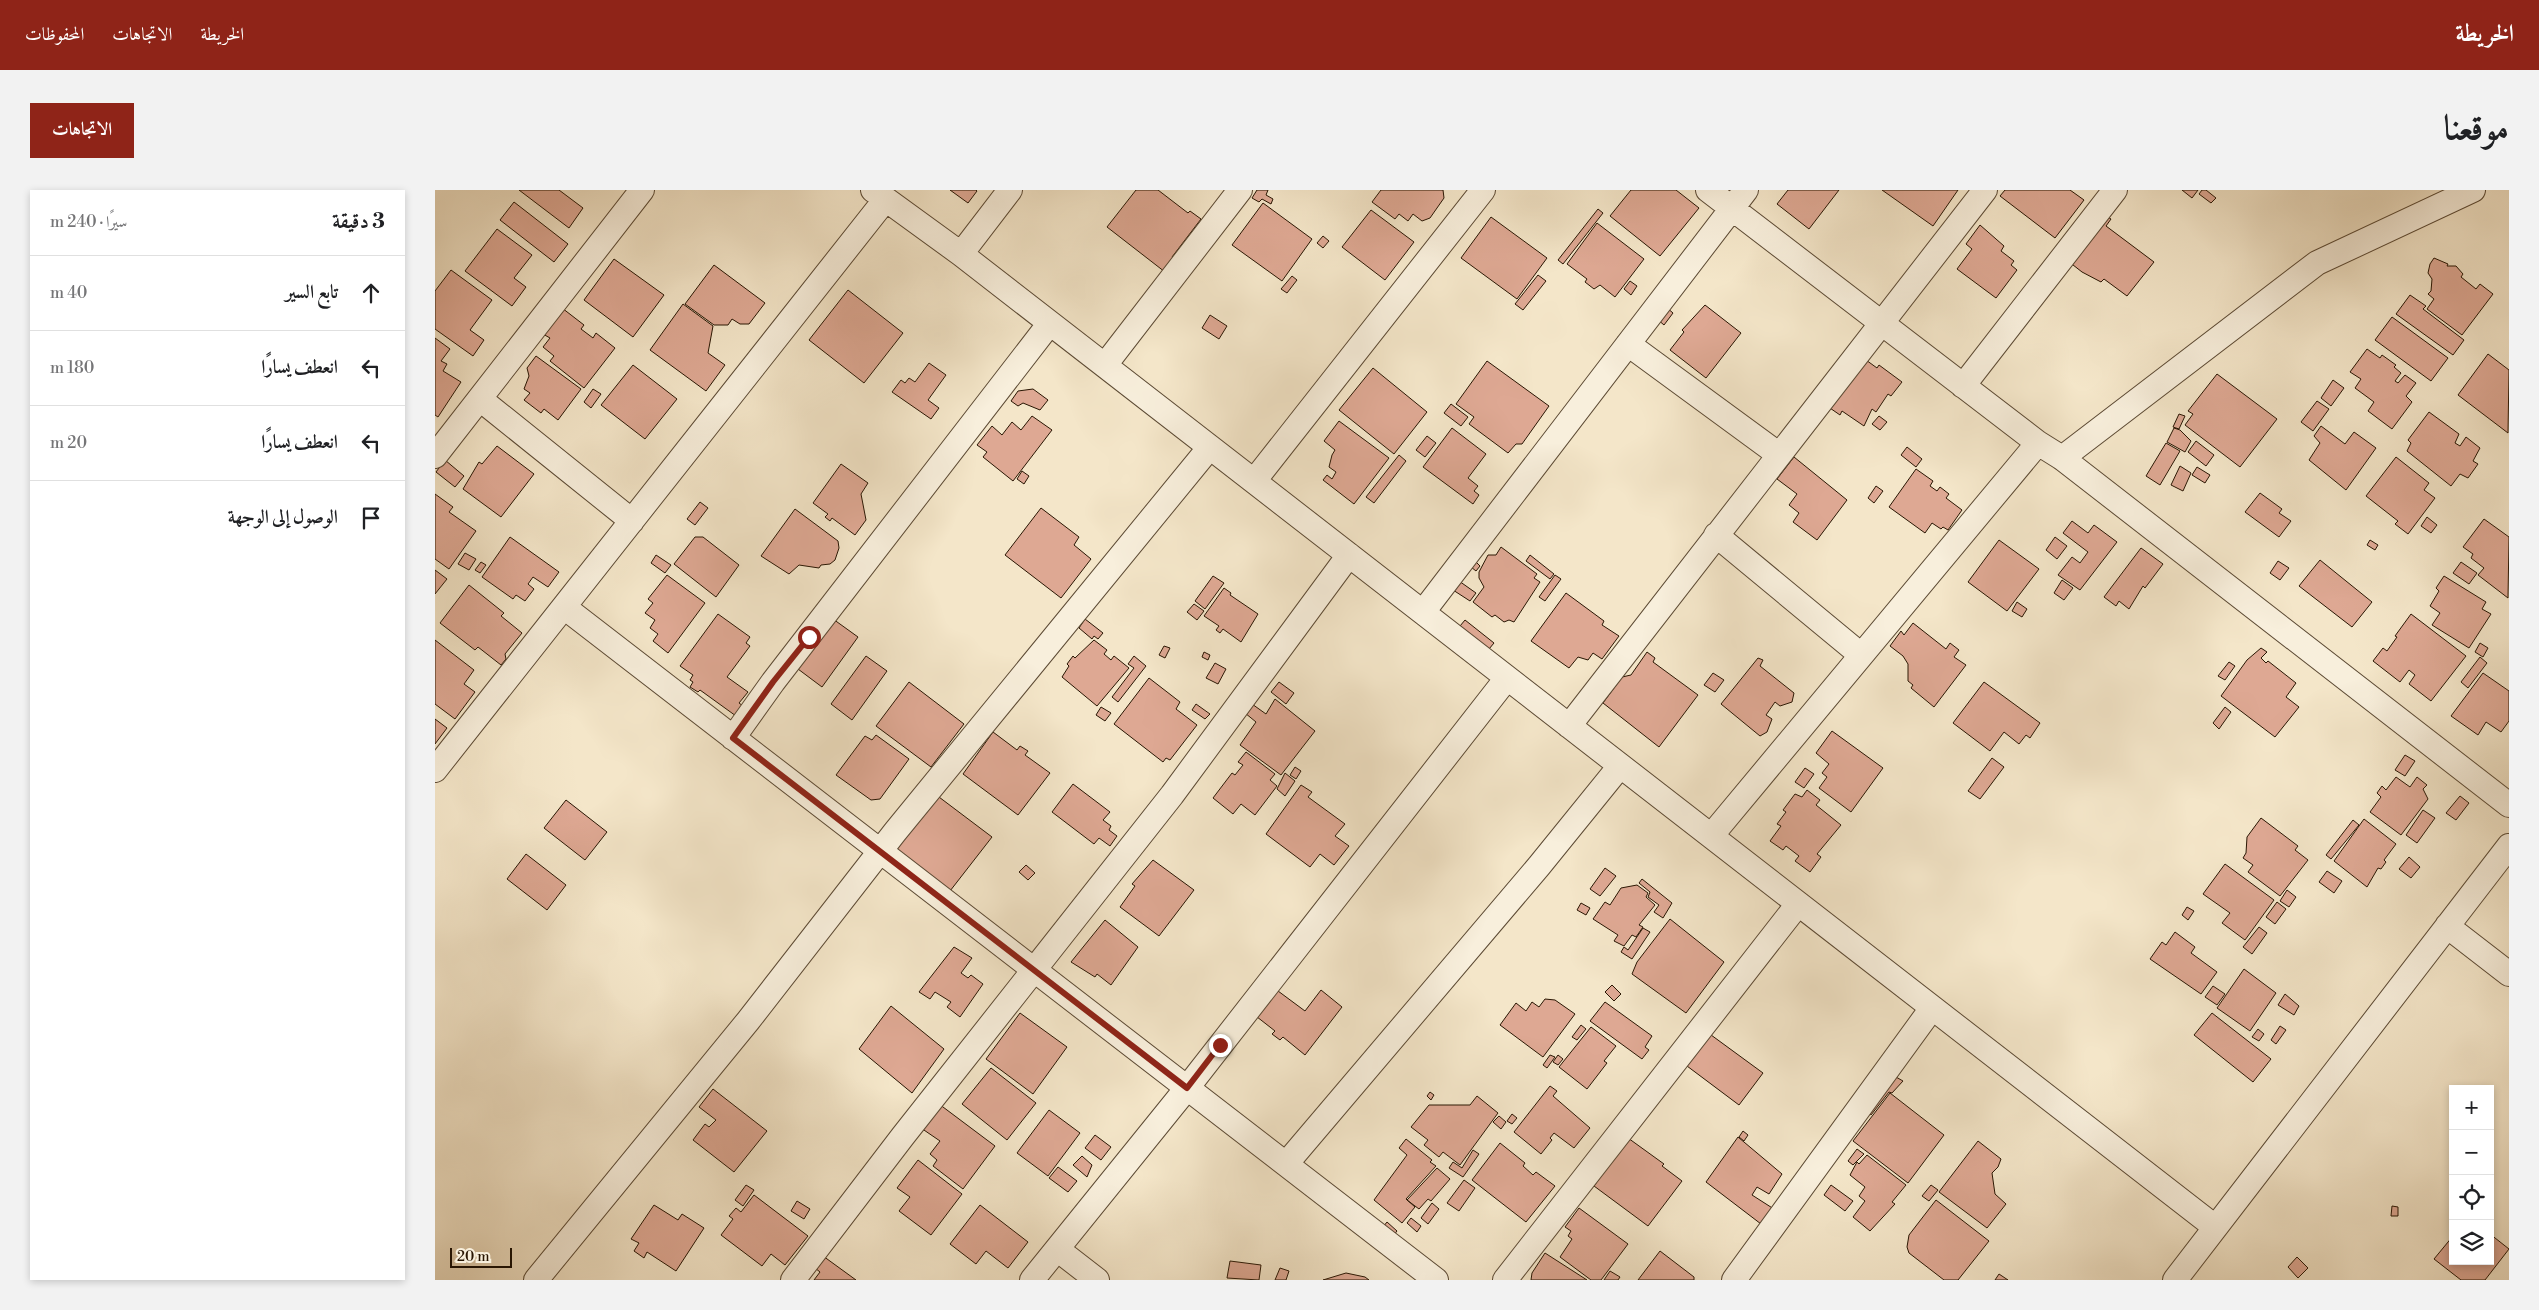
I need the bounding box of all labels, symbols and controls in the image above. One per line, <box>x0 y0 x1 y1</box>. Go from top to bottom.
text: الخريطة <box>2456 19 2514 49</box>
text: المحفوظات <box>25 23 84 46</box>
text: الاتجاهات <box>112 23 172 46</box>
text: الخريطة <box>200 23 244 46</box>
button: الاتجاهات <box>30 103 134 158</box>
text: موقعنا <box>2444 107 2509 150</box>
text: 3 دقيقة <box>332 209 385 235</box>
text: سيرًا · 240 m <box>50 212 127 232</box>
icon: ahead <box>357 279 385 307</box>
text: تابع السير <box>285 280 338 304</box>
text: 40 m <box>50 283 87 303</box>
icon: left <box>357 354 385 382</box>
text: انعطف يسارًا <box>261 355 338 379</box>
text: 180 m <box>50 358 94 378</box>
icon: left <box>357 429 385 457</box>
text: انعطف يسارًا <box>261 430 338 454</box>
text: 20 m <box>50 433 87 453</box>
icon: arrive <box>357 504 385 532</box>
text: الوصول إلى الوجهة <box>228 505 338 529</box>
route start <box>798 626 821 649</box>
route end <box>1209 1034 1232 1057</box>
map controls <box>2449 1085 2494 1265</box>
button: + <box>2449 1085 2494 1130</box>
button: − <box>2449 1130 2494 1175</box>
button: locate <box>2449 1175 2494 1220</box>
button: layers <box>2449 1220 2494 1265</box>
scale bar <box>450 1245 513 1268</box>
text: 20 m <box>457 1248 489 1266</box>

